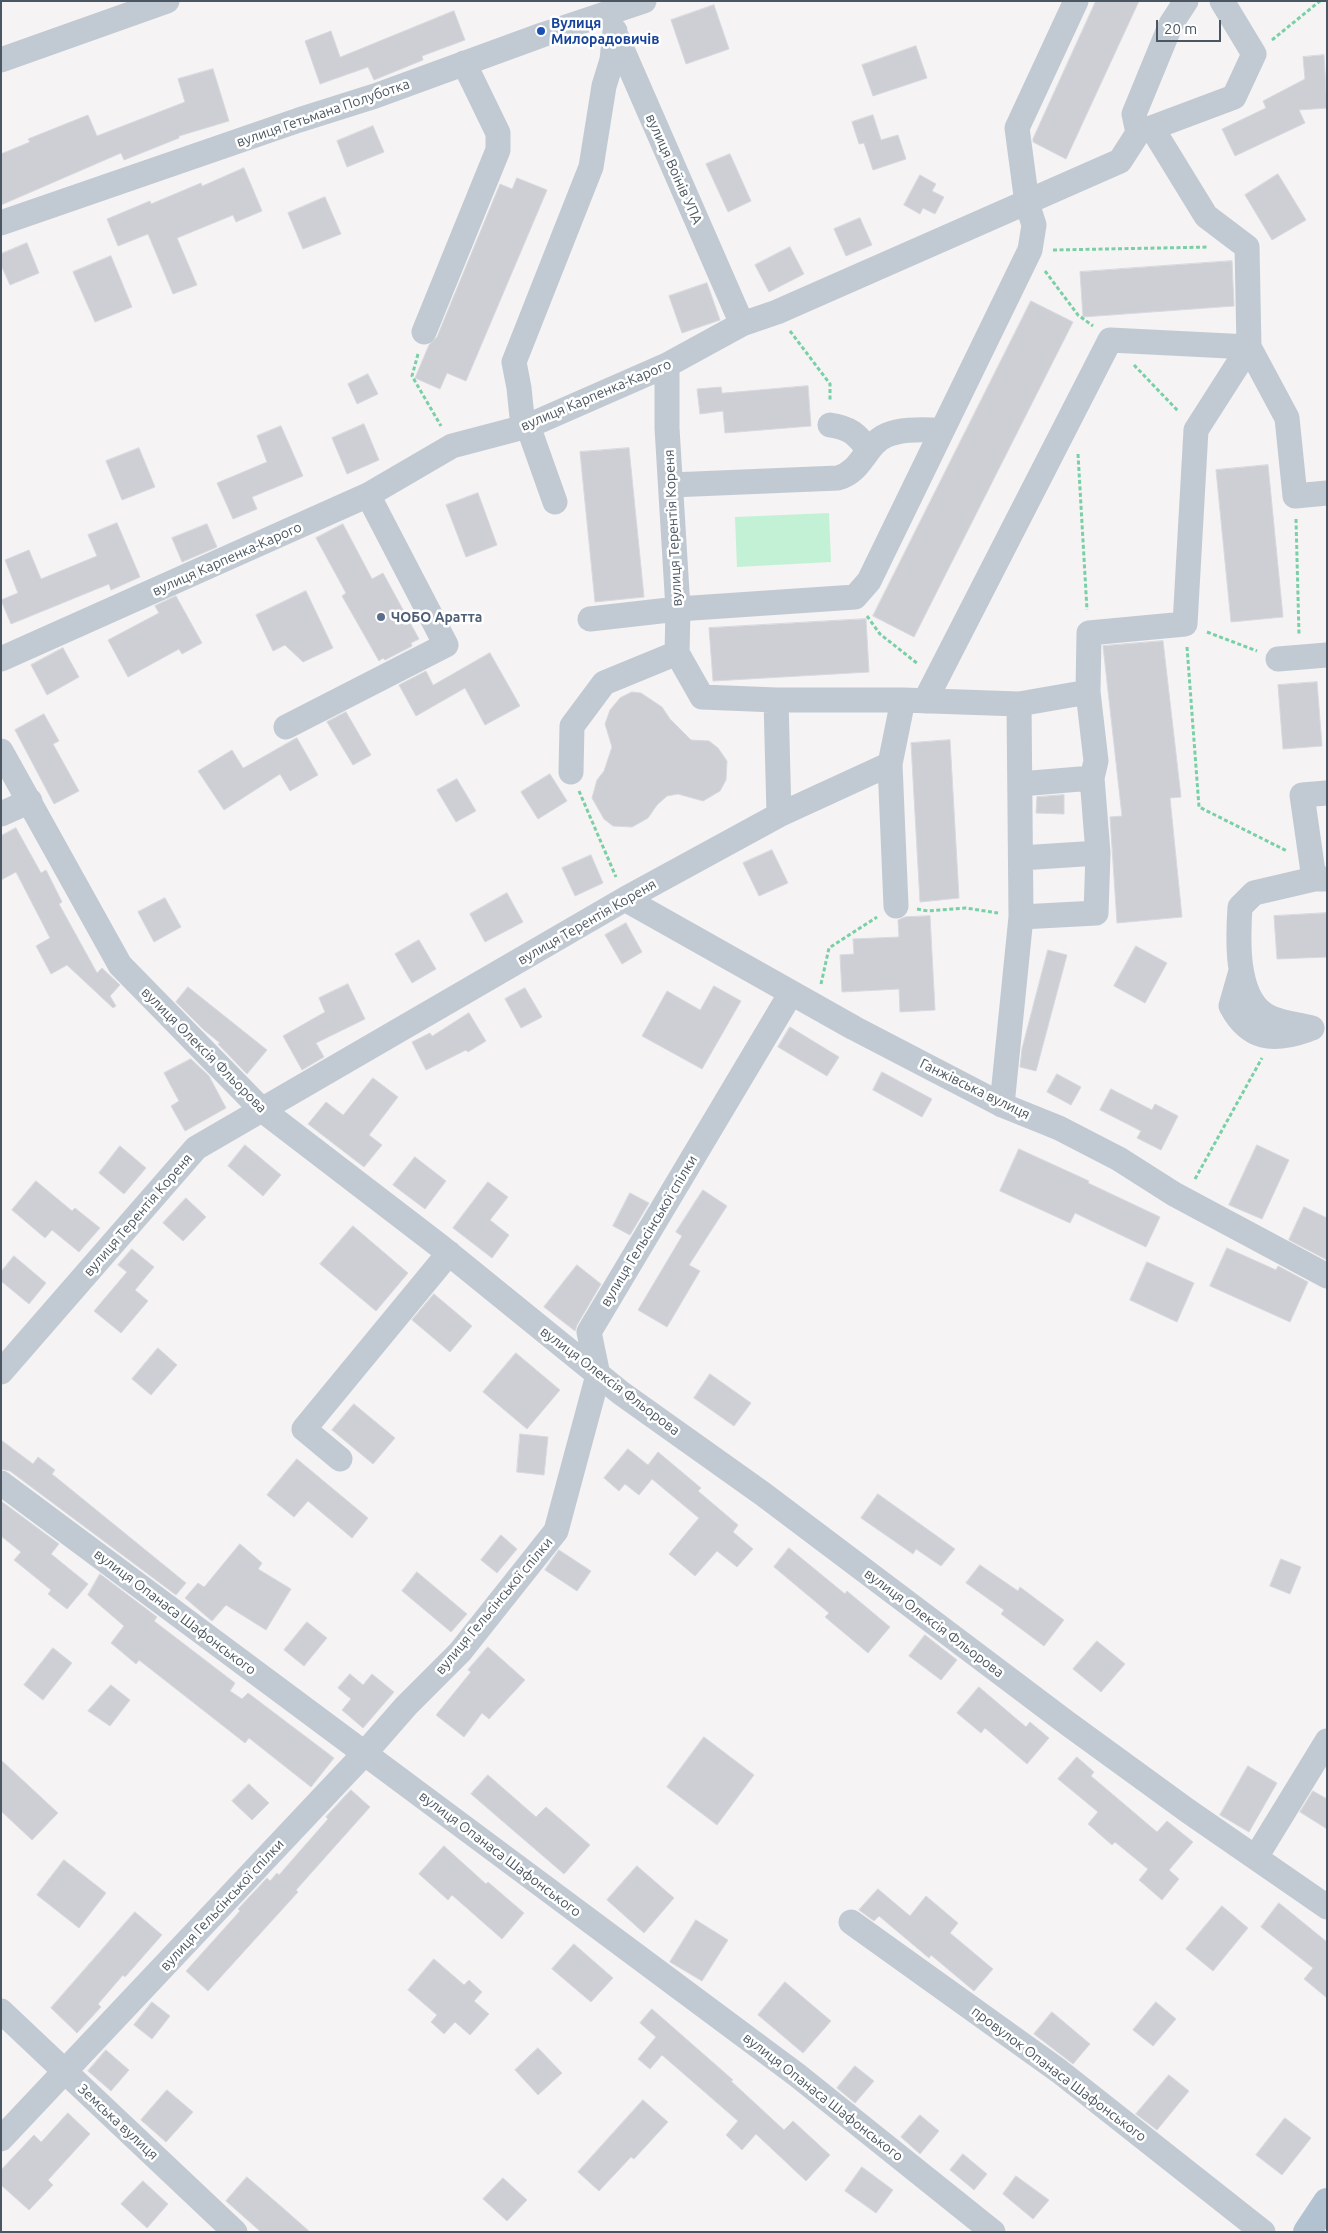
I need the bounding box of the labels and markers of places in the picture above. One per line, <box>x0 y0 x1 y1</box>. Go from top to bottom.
place label: Вулиця Милорадовичів <box>551 15 659 48</box>
marker: Вулиця Милорадовичів <box>535 25 547 37</box>
place label: ЧОБО Аратта <box>391 609 482 625</box>
marker: ЧОБО Аратта <box>375 611 387 623</box>

